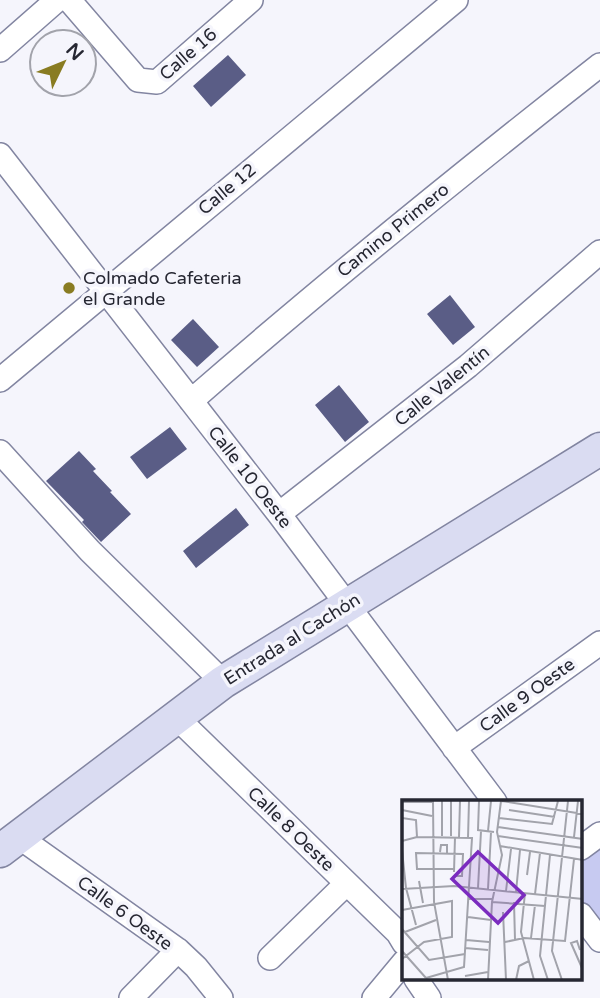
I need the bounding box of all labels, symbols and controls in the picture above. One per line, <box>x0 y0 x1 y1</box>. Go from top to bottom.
street label: Calle 16 <box>155 23 221 85</box>
north arrow <box>28 28 98 98</box>
text: N <box>61 39 88 65</box>
street label: Calle 12 <box>193 158 261 220</box>
street label: Camino Primero <box>333 178 454 282</box>
place label: Colmado Cafeteria el Grande <box>83 267 242 310</box>
marker: Colmado Cafeteria el Grande <box>61 280 77 296</box>
street label: Calle Valentín <box>390 341 494 431</box>
street label: Calle 10 Oeste <box>203 421 297 533</box>
street label: Entrada al Cachón <box>220 588 364 690</box>
street label: Calle 9 Oeste <box>475 653 579 737</box>
street label: Calle 8 Oeste <box>243 782 339 876</box>
inset map <box>402 800 582 981</box>
street label: Calle 6 Oeste <box>73 871 177 955</box>

